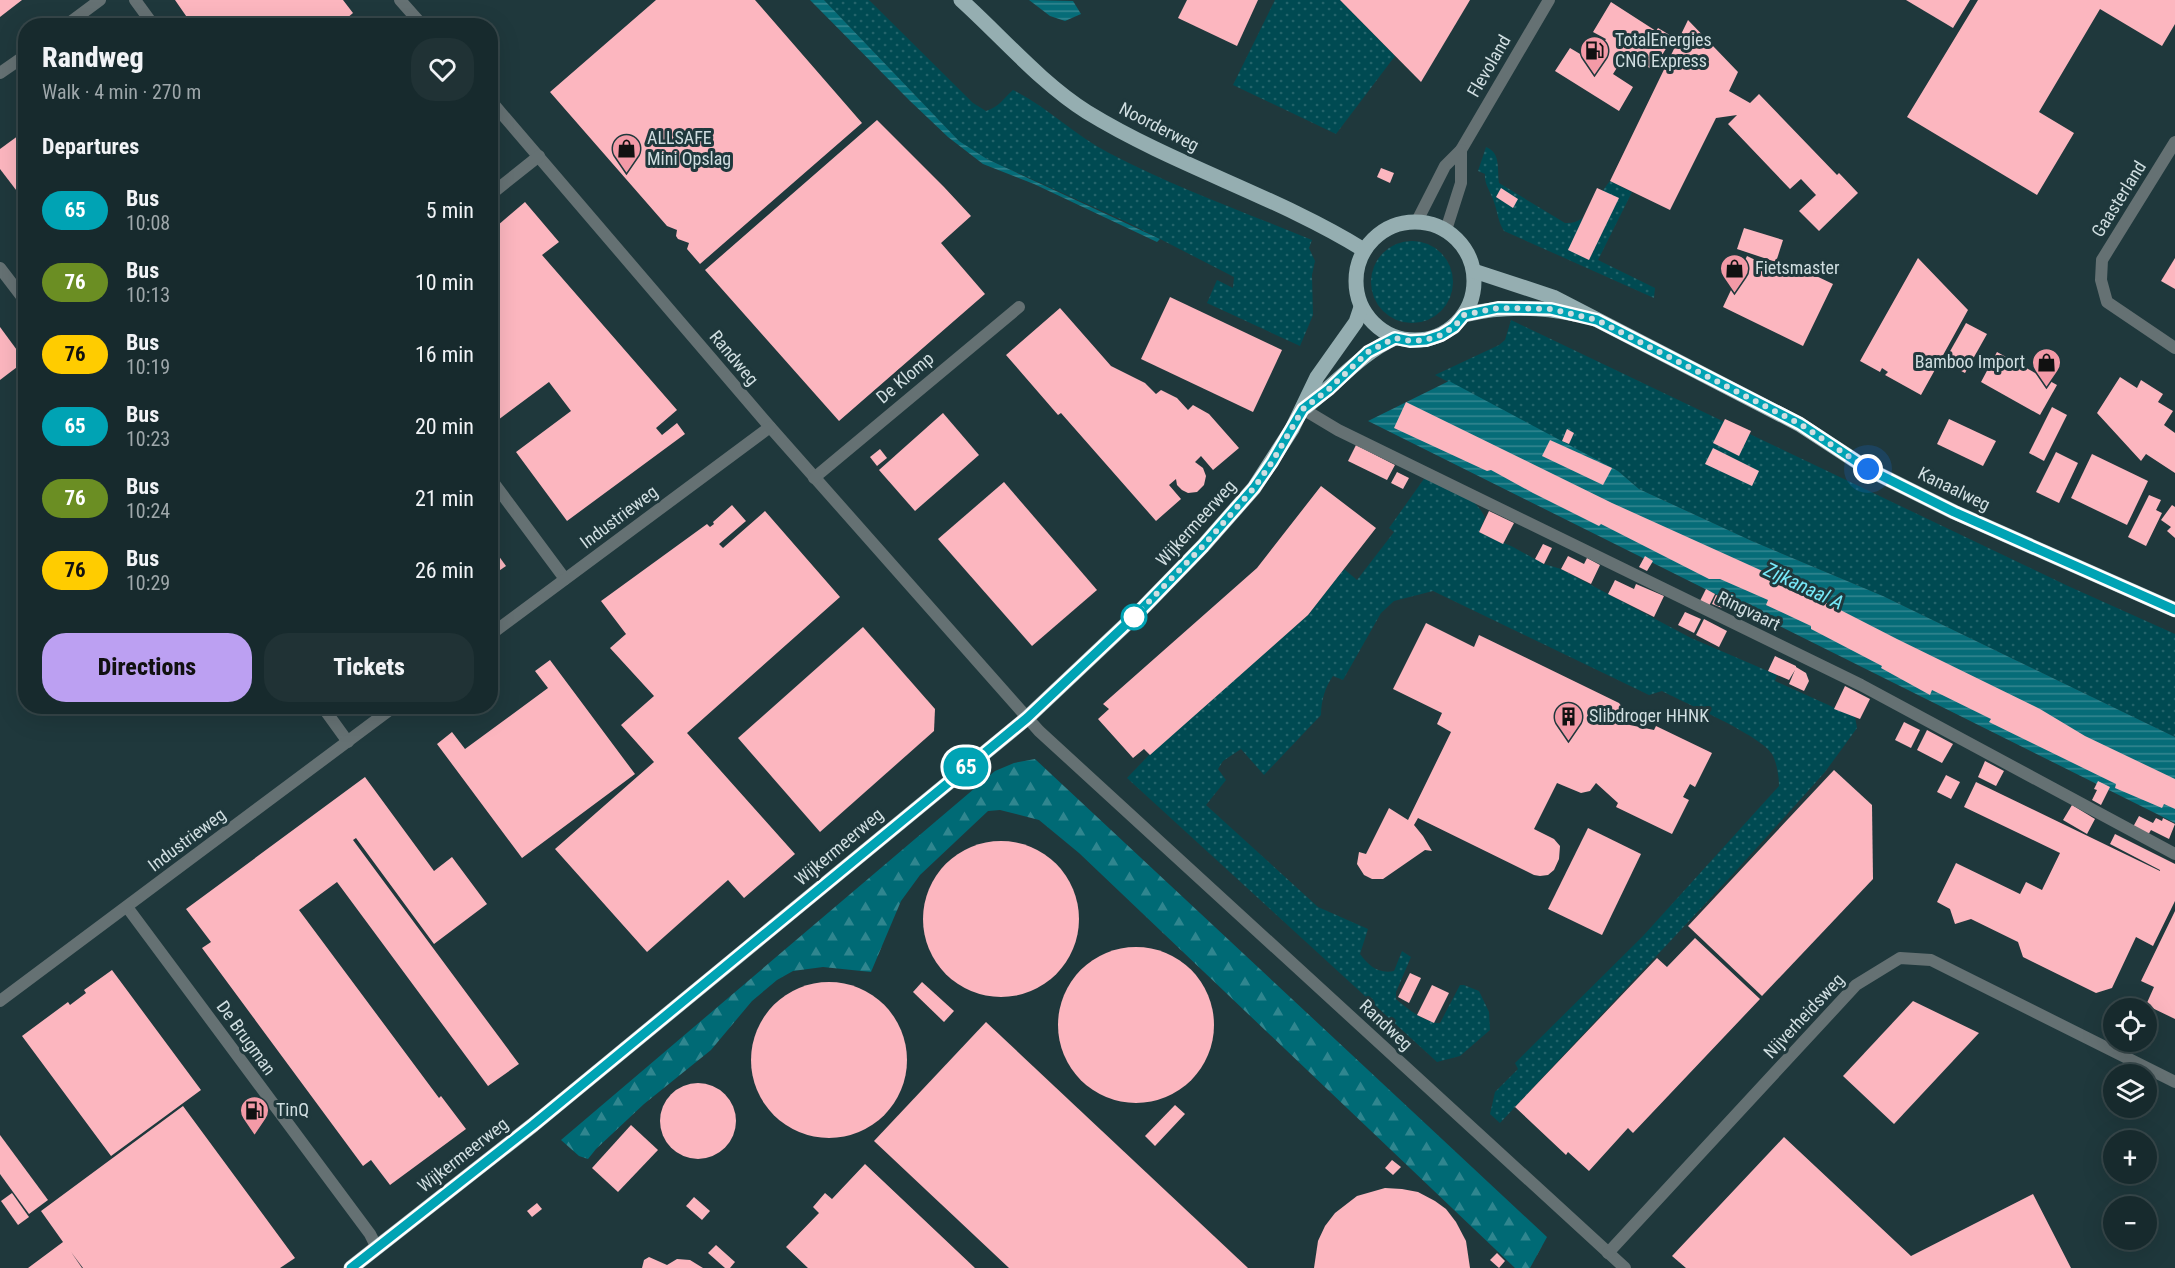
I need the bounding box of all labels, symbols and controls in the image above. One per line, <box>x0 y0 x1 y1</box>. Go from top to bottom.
place label: TotalEnergies CNG Express <box>1615 29 1712 71</box>
street label: Flevoland <box>1462 31 1515 100</box>
fuel station icon: TotalEnergies CNG Express <box>1578 34 1610 76</box>
button: heart <box>411 38 474 101</box>
text: Randweg <box>42 41 144 74</box>
text: Walk · 4 min · 270 m <box>42 80 201 104</box>
street label: Noorderweg <box>1116 98 1203 156</box>
place label: ALLSAFE Mini Opslag <box>647 127 731 169</box>
shop icon: ALLSAFE Mini Opslag <box>610 132 642 174</box>
text: Departures <box>42 134 139 159</box>
street label: Gaasterland <box>2087 157 2150 241</box>
text: Bus <box>126 186 159 211</box>
text: 65 <box>64 198 86 222</box>
text: 5 min <box>426 198 474 223</box>
text: 10:08 <box>126 211 170 235</box>
shop icon: Fietsmaster <box>1718 252 1750 294</box>
place label: Fietsmaster <box>1755 257 1840 278</box>
text: Bus <box>126 258 159 283</box>
text: 76 <box>64 270 86 294</box>
text: 10 min <box>415 270 474 295</box>
text: 10:13 <box>126 283 170 307</box>
street label: Randweg <box>705 326 763 389</box>
text: Bus <box>126 330 159 355</box>
text: 76 <box>64 342 86 366</box>
text: 16 min <box>415 342 474 367</box>
shop icon: Bamboo Import <box>2030 346 2062 388</box>
street label: De Klomp <box>872 348 938 408</box>
place label: Bamboo Import <box>1915 351 2025 372</box>
text: 10:19 <box>126 355 170 379</box>
text: Bus <box>126 402 159 427</box>
text: 65 <box>64 414 86 438</box>
text: 20 min <box>415 414 474 439</box>
text: 10:23 <box>126 427 170 451</box>
your location <box>1853 454 1883 484</box>
street label: Kanaalweg <box>1915 462 1994 515</box>
text: Bus <box>126 474 159 499</box>
street label: Wijkermeerweg <box>1151 475 1240 570</box>
street label: Industrieweg <box>576 481 662 553</box>
text: 76 <box>64 486 86 510</box>
text: 21 min <box>415 486 474 511</box>
text: 10:24 <box>126 499 170 523</box>
text: Bus <box>126 546 159 571</box>
water label: Zijkanaal A <box>1759 557 1848 615</box>
text: 76 <box>64 558 86 582</box>
text: 26 min <box>415 558 474 583</box>
text: 10:29 <box>126 571 170 595</box>
street label: Ringvaart <box>1714 586 1784 635</box>
unlabelled marker <box>1121 604 1147 630</box>
button: Directions <box>42 633 252 702</box>
button: Tickets <box>264 633 474 702</box>
building icon: Slibdroger HHNK <box>1552 700 1584 742</box>
place label: Slibdroger HHNK <box>1589 705 1709 726</box>
line badge: 65 <box>939 748 993 786</box>
text: 65 <box>955 755 977 779</box>
street label: Industrieweg <box>144 804 230 876</box>
street label: Wijkermeerweg <box>790 804 887 890</box>
street label: Nijverheidsweg <box>1759 969 1848 1062</box>
street label: Randweg <box>1355 995 1417 1054</box>
street label: De Brugman <box>212 996 280 1079</box>
map controls <box>2103 998 2157 1250</box>
button: locate <box>2103 998 2157 1052</box>
button: layers <box>2103 1064 2157 1118</box>
fuel station icon: TinQ <box>239 1094 271 1136</box>
place label: TinQ <box>276 1099 309 1120</box>
street label: Wijkermeerweg <box>413 1113 512 1196</box>
button: + <box>2103 1130 2157 1184</box>
button: − <box>2103 1196 2157 1250</box>

